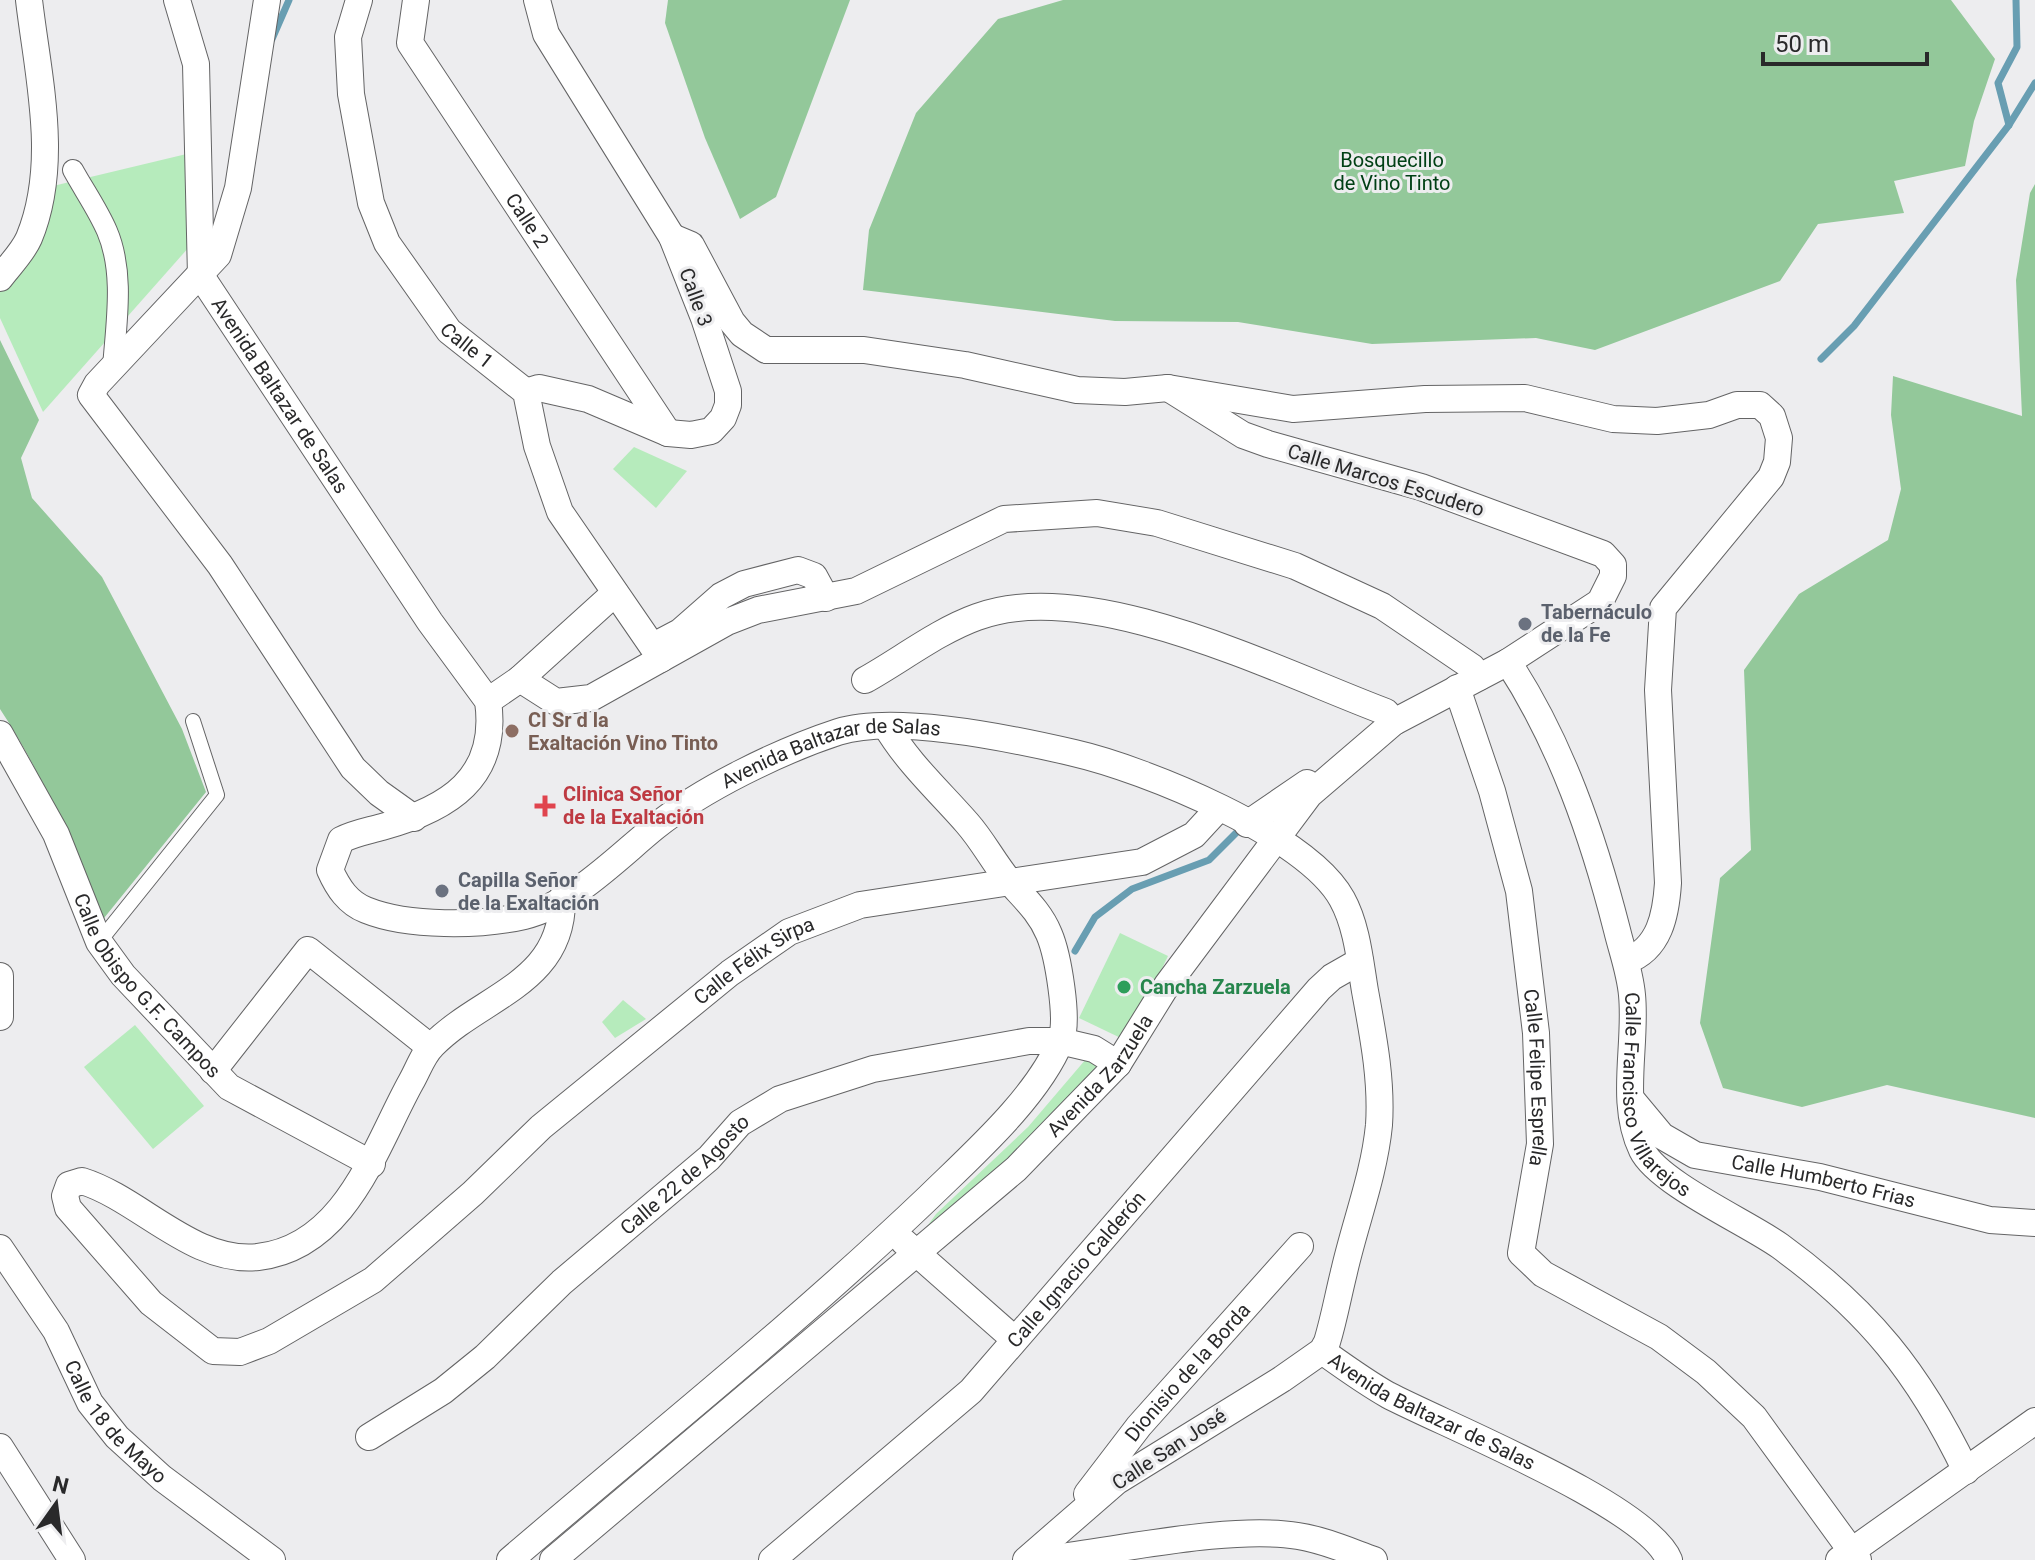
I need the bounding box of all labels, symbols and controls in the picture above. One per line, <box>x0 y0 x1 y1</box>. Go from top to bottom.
scale bar <box>1763 16 1927 66</box>
text: 50 m <box>1775 30 1829 58</box>
park label: Bosquecillo de Vino Tinto <box>1333 148 1451 195</box>
street label: Calle 2 <box>501 188 554 252</box>
street label: Calle 3 <box>674 264 718 330</box>
street label: Avenida Baltazar de Salas <box>207 293 353 498</box>
street label: Calle 1 <box>435 318 498 373</box>
street label: Calle Marcos Escudero <box>1285 439 1487 521</box>
place label: Tabernáculo de la Fe <box>1541 600 1652 647</box>
marker: Tabernáculo de la Fe <box>1516 615 1534 633</box>
place label: CI Sr d la Exaltación Vino Tinto <box>528 708 718 755</box>
street label: Avenida Baltazar de Salas <box>717 714 942 793</box>
marker: CI Sr d la Exaltación Vino Tinto <box>503 722 521 740</box>
place label: Clinica Señor de la Exaltación <box>563 782 704 829</box>
marker: Clinica Señor de la Exaltación <box>534 795 556 817</box>
place label: Capilla Señor de la Exaltación <box>458 868 599 915</box>
marker: Capilla Señor de la Exaltación <box>433 882 451 900</box>
street label: Calle Obispo G.F. Campos <box>69 890 226 1083</box>
street label: Calle Félix Sirpa <box>689 912 817 1010</box>
place label: Cancha Zarzuela <box>1140 975 1291 999</box>
marker: Cancha Zarzuela <box>1115 978 1133 996</box>
street label: Calle Felipe Esprella <box>1519 987 1552 1168</box>
street label: Calle Francisco Villarejos <box>1618 991 1695 1202</box>
street label: Avenida Zarzuela <box>1042 1010 1158 1142</box>
street label: Calle 22 de Agosto <box>615 1109 753 1240</box>
street label: Calle Humberto Frias <box>1730 1150 1918 1213</box>
street label: Calle Ignacio Calderón <box>1002 1186 1151 1353</box>
street label: Dionisio de la Borda <box>1120 1298 1255 1446</box>
street label: Avenida Baltazar de Salas <box>1324 1348 1539 1475</box>
street label: Calle 18 de Mayo <box>60 1356 172 1488</box>
street label: Calle San José <box>1107 1403 1231 1495</box>
north arrow <box>16 1464 96 1544</box>
text: N <box>50 1471 71 1499</box>

